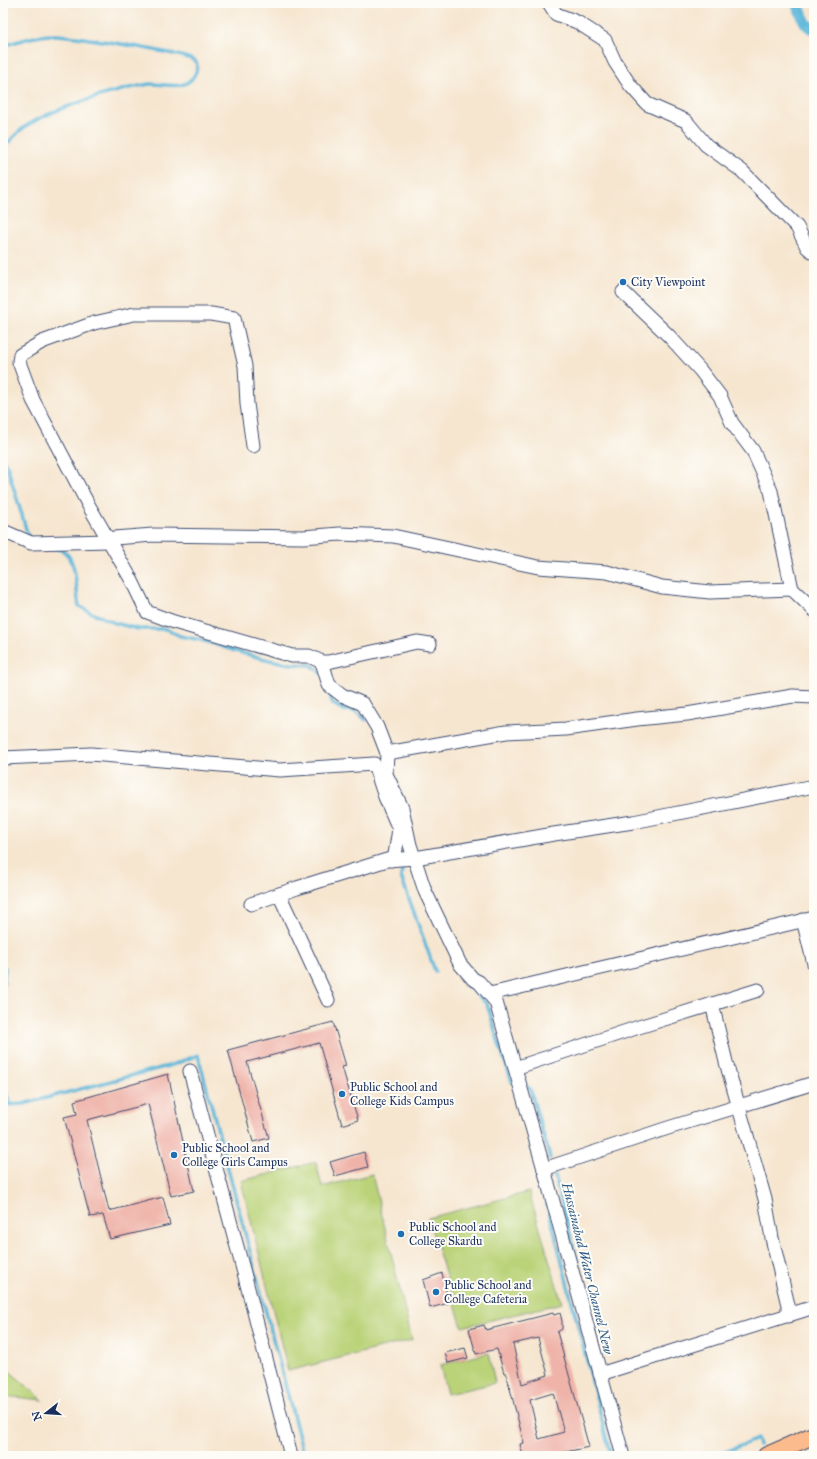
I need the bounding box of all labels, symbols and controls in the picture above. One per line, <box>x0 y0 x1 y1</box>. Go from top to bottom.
place label: City Viewpoint <box>631 275 706 289</box>
marker: City Viewpoint <box>618 277 628 287</box>
place label: Public School and College Kids Campus <box>350 1080 454 1109</box>
marker: Public School and College Kids Campus <box>337 1089 347 1099</box>
place label: Public School and College Girls Campus <box>182 1141 288 1170</box>
marker: Public School and College Girls Campus <box>169 1150 179 1160</box>
water label: Hussainabad Water Channel New <box>558 1180 616 1357</box>
place label: Public School and College Skardu <box>409 1220 496 1249</box>
marker: Public School and College Skardu <box>396 1229 406 1239</box>
place label: Public School and College Cafeteria <box>444 1278 531 1307</box>
marker: Public School and College Cafeteria <box>431 1287 441 1297</box>
north arrow <box>26 1393 66 1433</box>
text: N <box>29 1409 44 1422</box>

